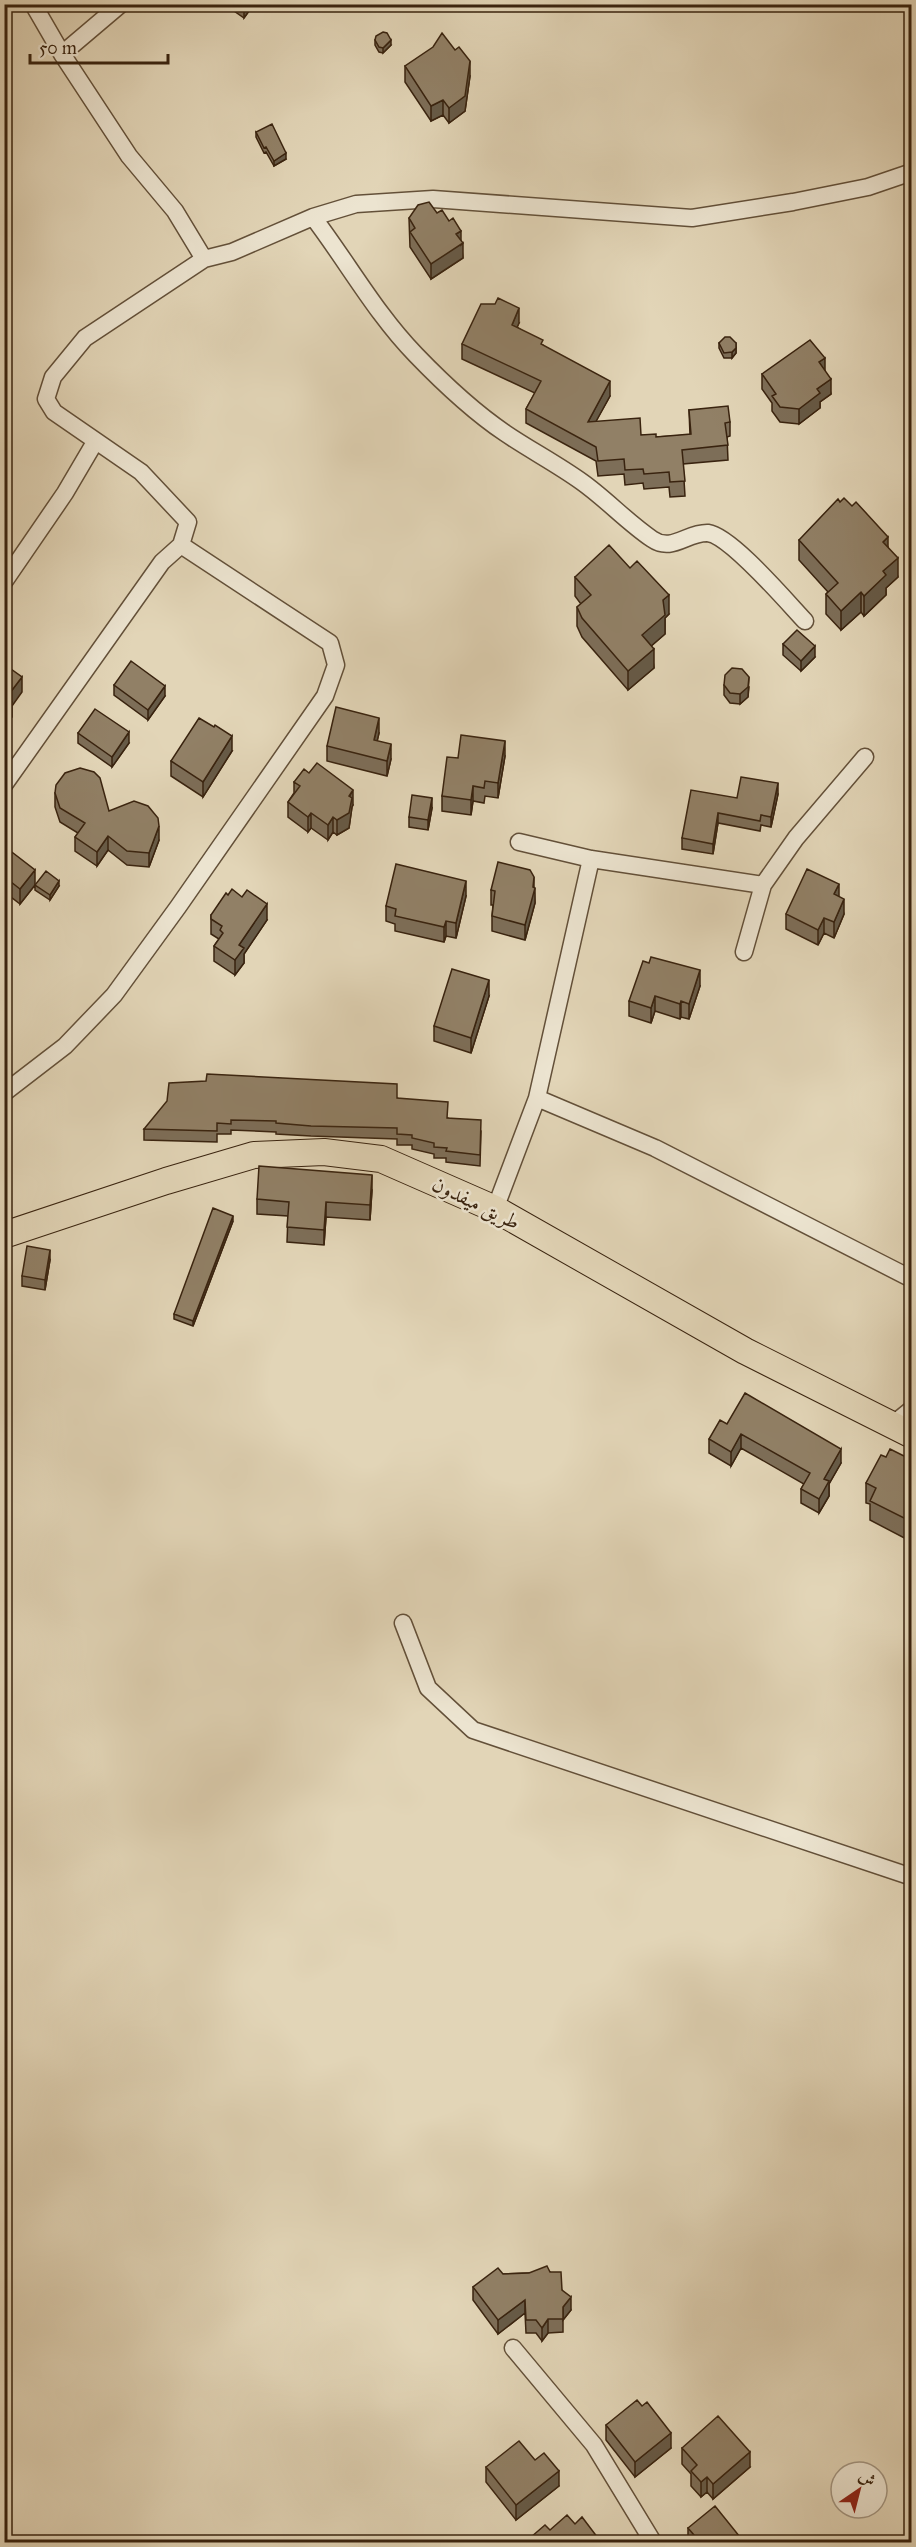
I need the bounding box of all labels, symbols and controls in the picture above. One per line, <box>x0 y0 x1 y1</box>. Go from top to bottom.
scale bar <box>30 27 168 65</box>
text: 50 m <box>39 37 77 59</box>
street label: طريق ميفدون <box>428 1171 524 1235</box>
north arrow <box>829 2460 889 2520</box>
text: ش <box>855 2466 879 2490</box>

